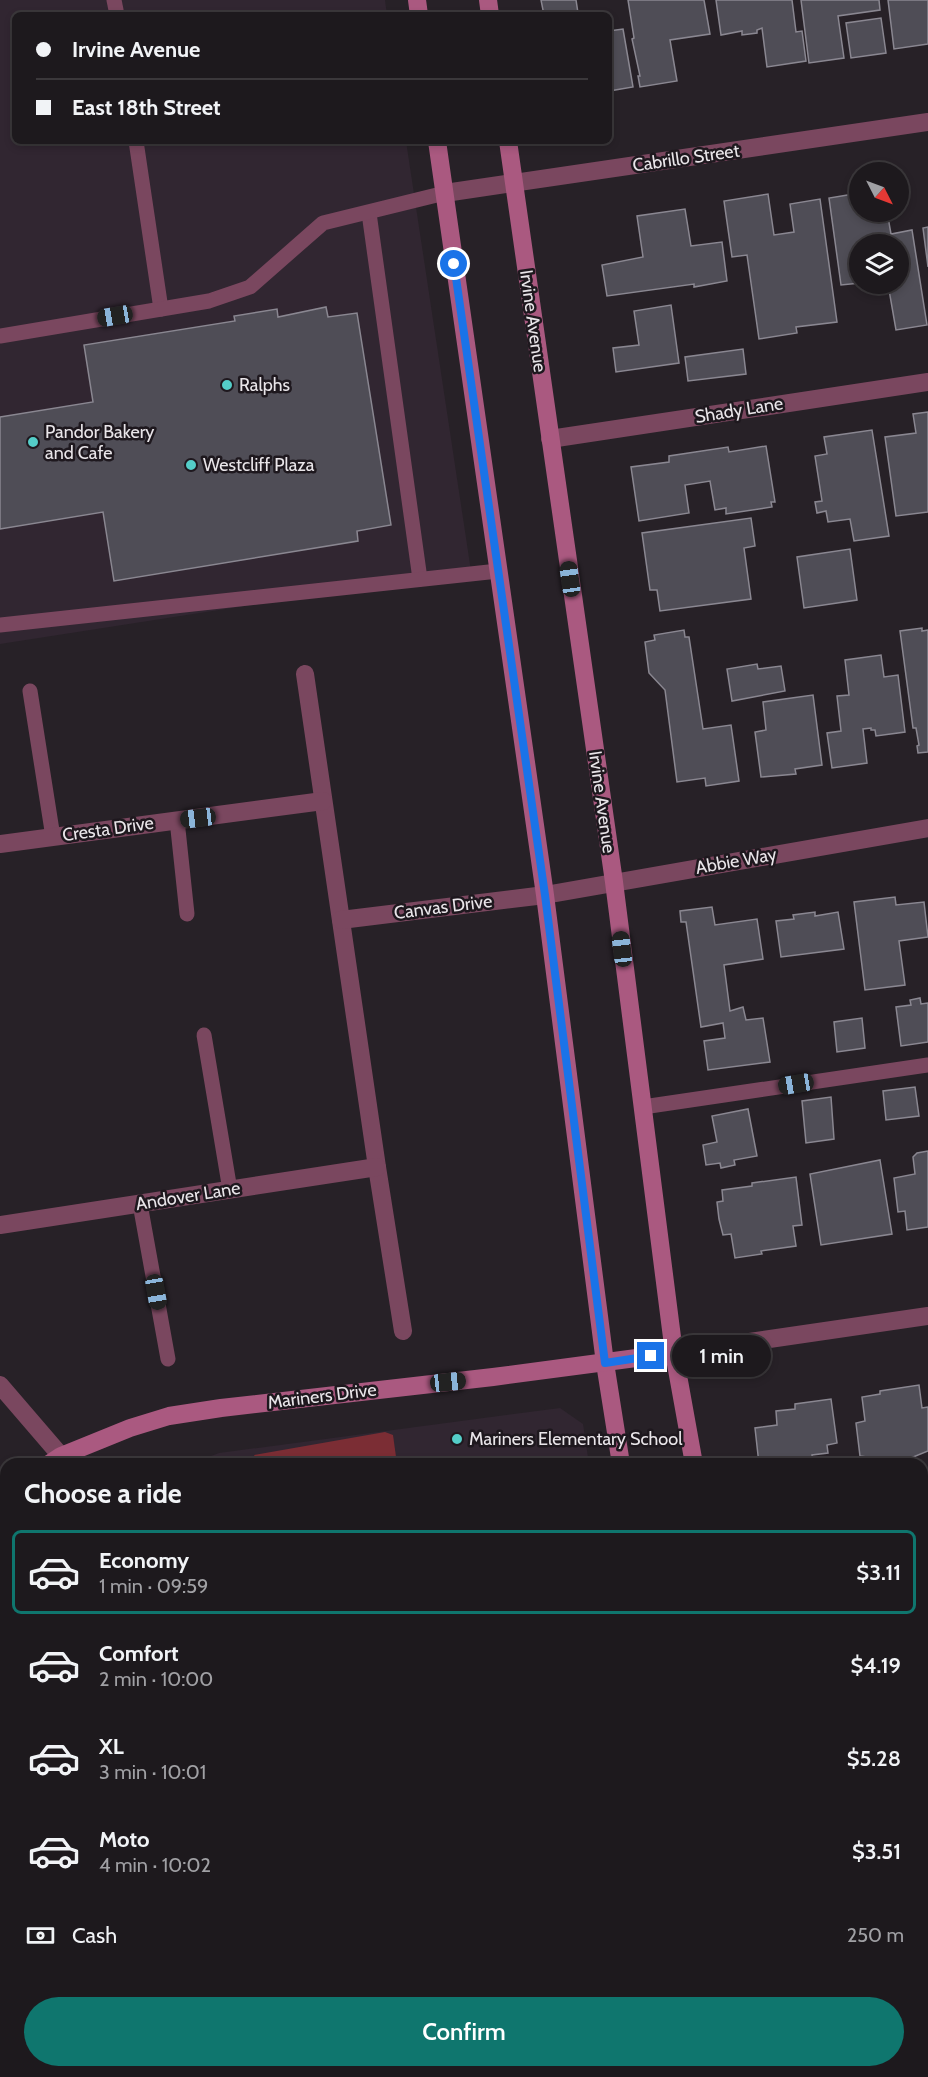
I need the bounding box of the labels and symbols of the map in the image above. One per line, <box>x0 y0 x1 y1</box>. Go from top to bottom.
street label: Cabrillo Street <box>631 140 741 176</box>
north arrow <box>849 162 909 222</box>
route start <box>440 250 467 277</box>
street label: Irvine Avenue <box>515 268 551 374</box>
car <box>96 304 134 328</box>
place label: Ralphs <box>239 374 290 396</box>
marker: Ralphs <box>220 378 234 392</box>
street label: Shady Lane <box>693 392 785 428</box>
place label: Pandor Bakery and Cafe <box>45 421 154 464</box>
marker: Pandor Bakery and Cafe <box>26 435 40 449</box>
place label: Westcliff Plaza <box>203 454 315 476</box>
marker: Westcliff Plaza <box>184 458 198 472</box>
car <box>559 560 581 598</box>
street label: Irvine Avenue <box>584 749 620 855</box>
car <box>179 807 217 829</box>
street label: Cresta Drive <box>61 812 155 846</box>
street label: Abbie Way <box>694 843 778 879</box>
street label: Canvas Drive <box>393 890 493 924</box>
car <box>611 930 633 968</box>
car <box>777 1072 815 1096</box>
street label: Andover Lane <box>134 1177 242 1215</box>
car <box>144 1273 168 1311</box>
callout: 1 min <box>672 1335 771 1377</box>
route end <box>637 1342 664 1369</box>
car <box>429 1371 467 1393</box>
street label: Mariners Drive <box>266 1378 378 1414</box>
place label: Mariners Elementary School <box>469 1428 683 1450</box>
marker: Mariners Elementary School <box>450 1432 464 1446</box>

